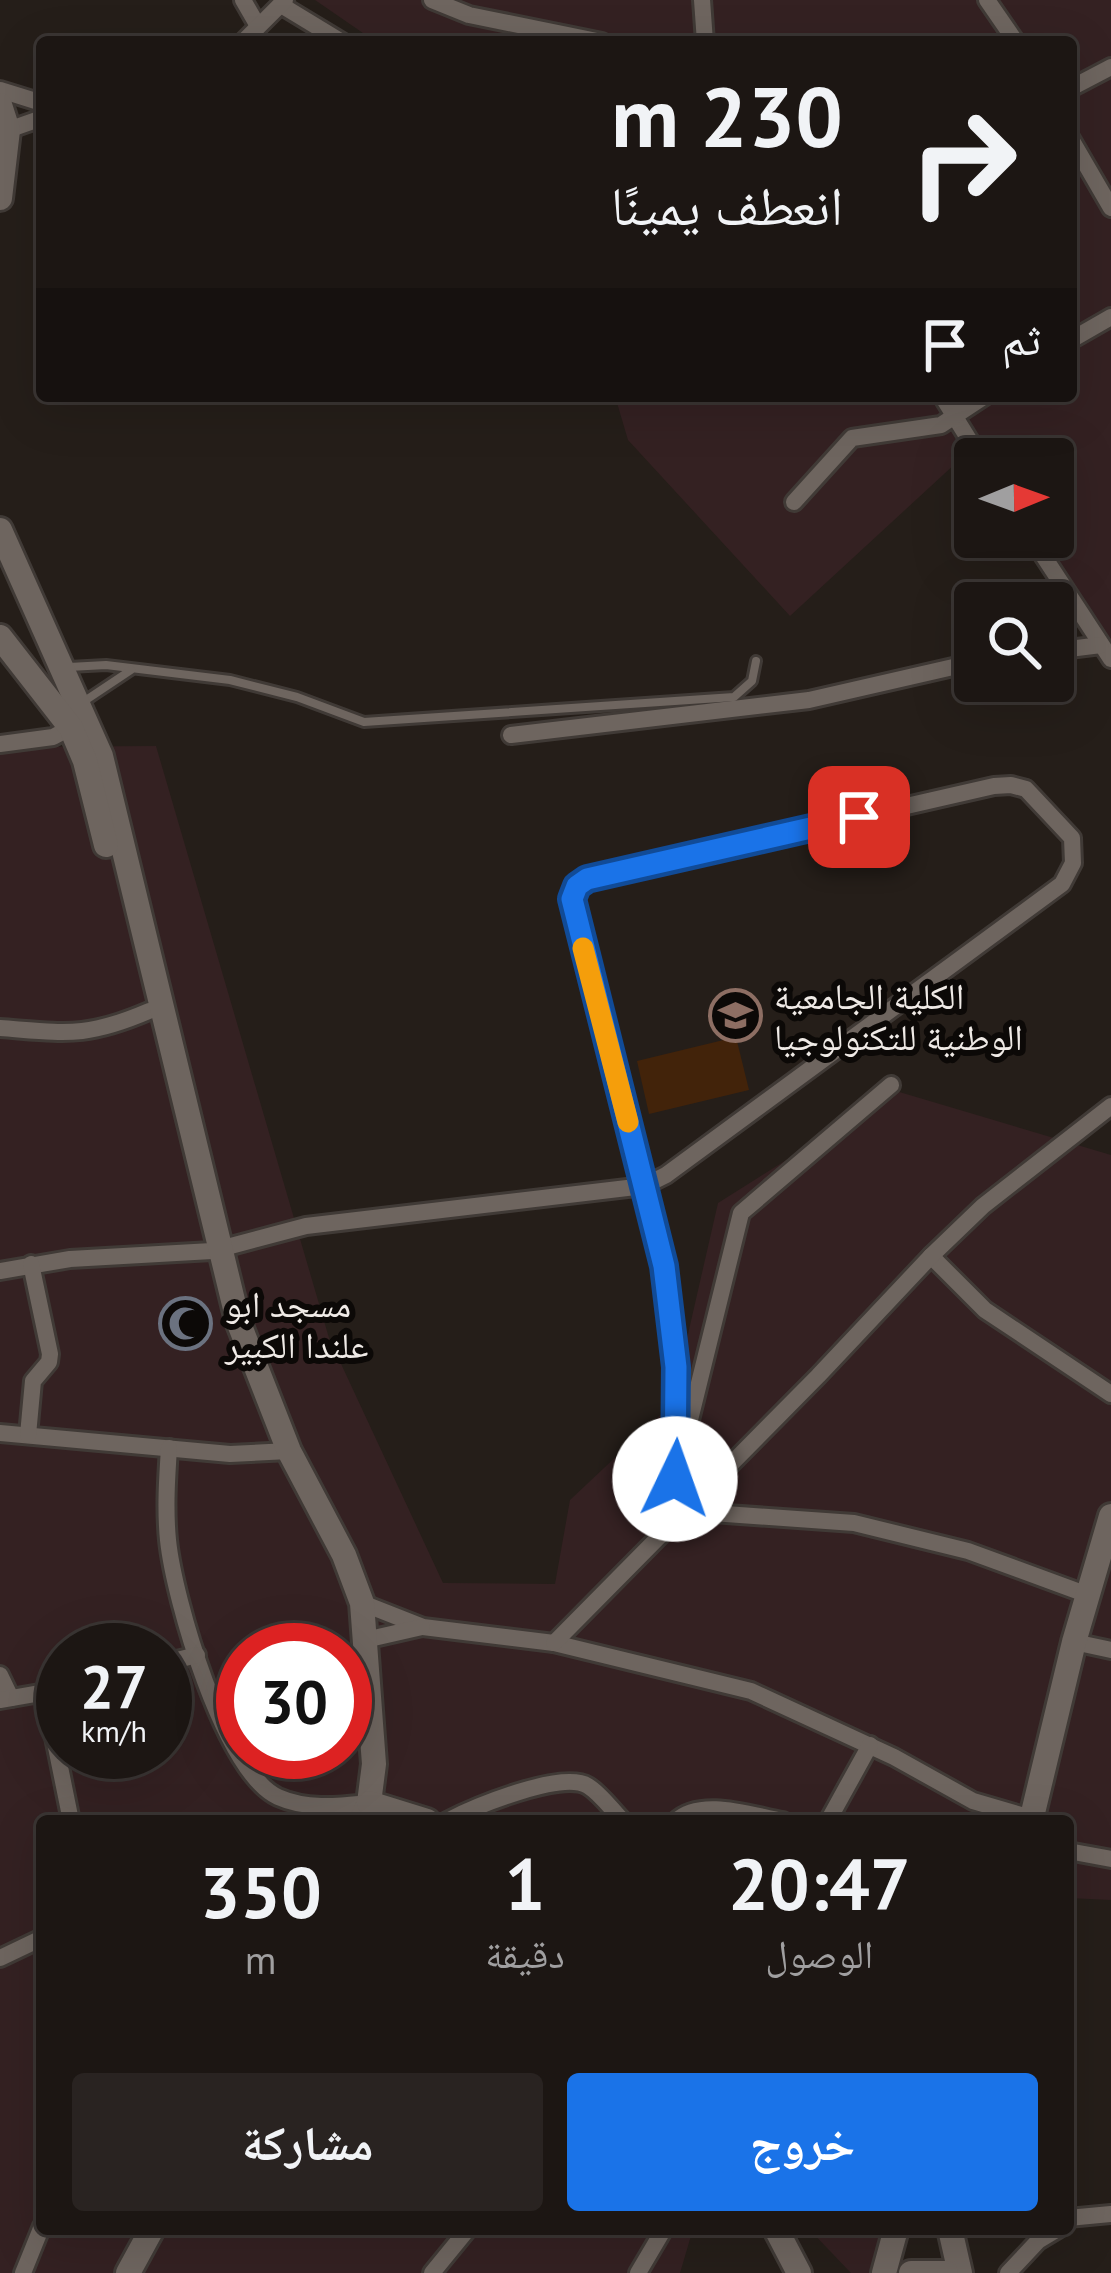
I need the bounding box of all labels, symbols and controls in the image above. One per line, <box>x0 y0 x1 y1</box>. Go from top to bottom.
text: 230 m <box>611 61 843 170</box>
icon: right <box>885 84 1041 240</box>
text: انعطف يمينًا <box>611 170 843 240</box>
text: ثم <box>1002 309 1041 367</box>
icon: arrive <box>912 312 978 378</box>
north arrow <box>954 438 1074 558</box>
map controls <box>954 438 1074 702</box>
button: search <box>954 582 1074 702</box>
pin <box>808 766 910 868</box>
icon: arrive <box>826 784 892 850</box>
place label: الكلية الجامعية الوطنية للتكنولوجيا <box>774 972 1023 1060</box>
school or university icon: الكلية الجامعية الوطنية للتكنولوجيا <box>707 988 763 1044</box>
place label: مسجد ابو علندا الكبير <box>224 1280 369 1368</box>
mosque icon: مسجد ابو علندا الكبير <box>158 1296 214 1352</box>
position arrow <box>612 1416 738 1542</box>
speed limit sign: 30 <box>216 1623 372 1779</box>
text: 27 <box>80 1647 148 1725</box>
text: km/h <box>81 1711 147 1750</box>
text: 1 <box>505 1837 545 1930</box>
text: 20:47 <box>728 1837 911 1930</box>
text: 350 <box>199 1845 322 1938</box>
text: دقيقة <box>485 1928 565 1979</box>
text: الوصول <box>765 1928 873 1979</box>
text: m <box>245 1934 277 1985</box>
button: مشاركة <box>72 2073 543 2211</box>
button: خروج <box>567 2073 1038 2211</box>

